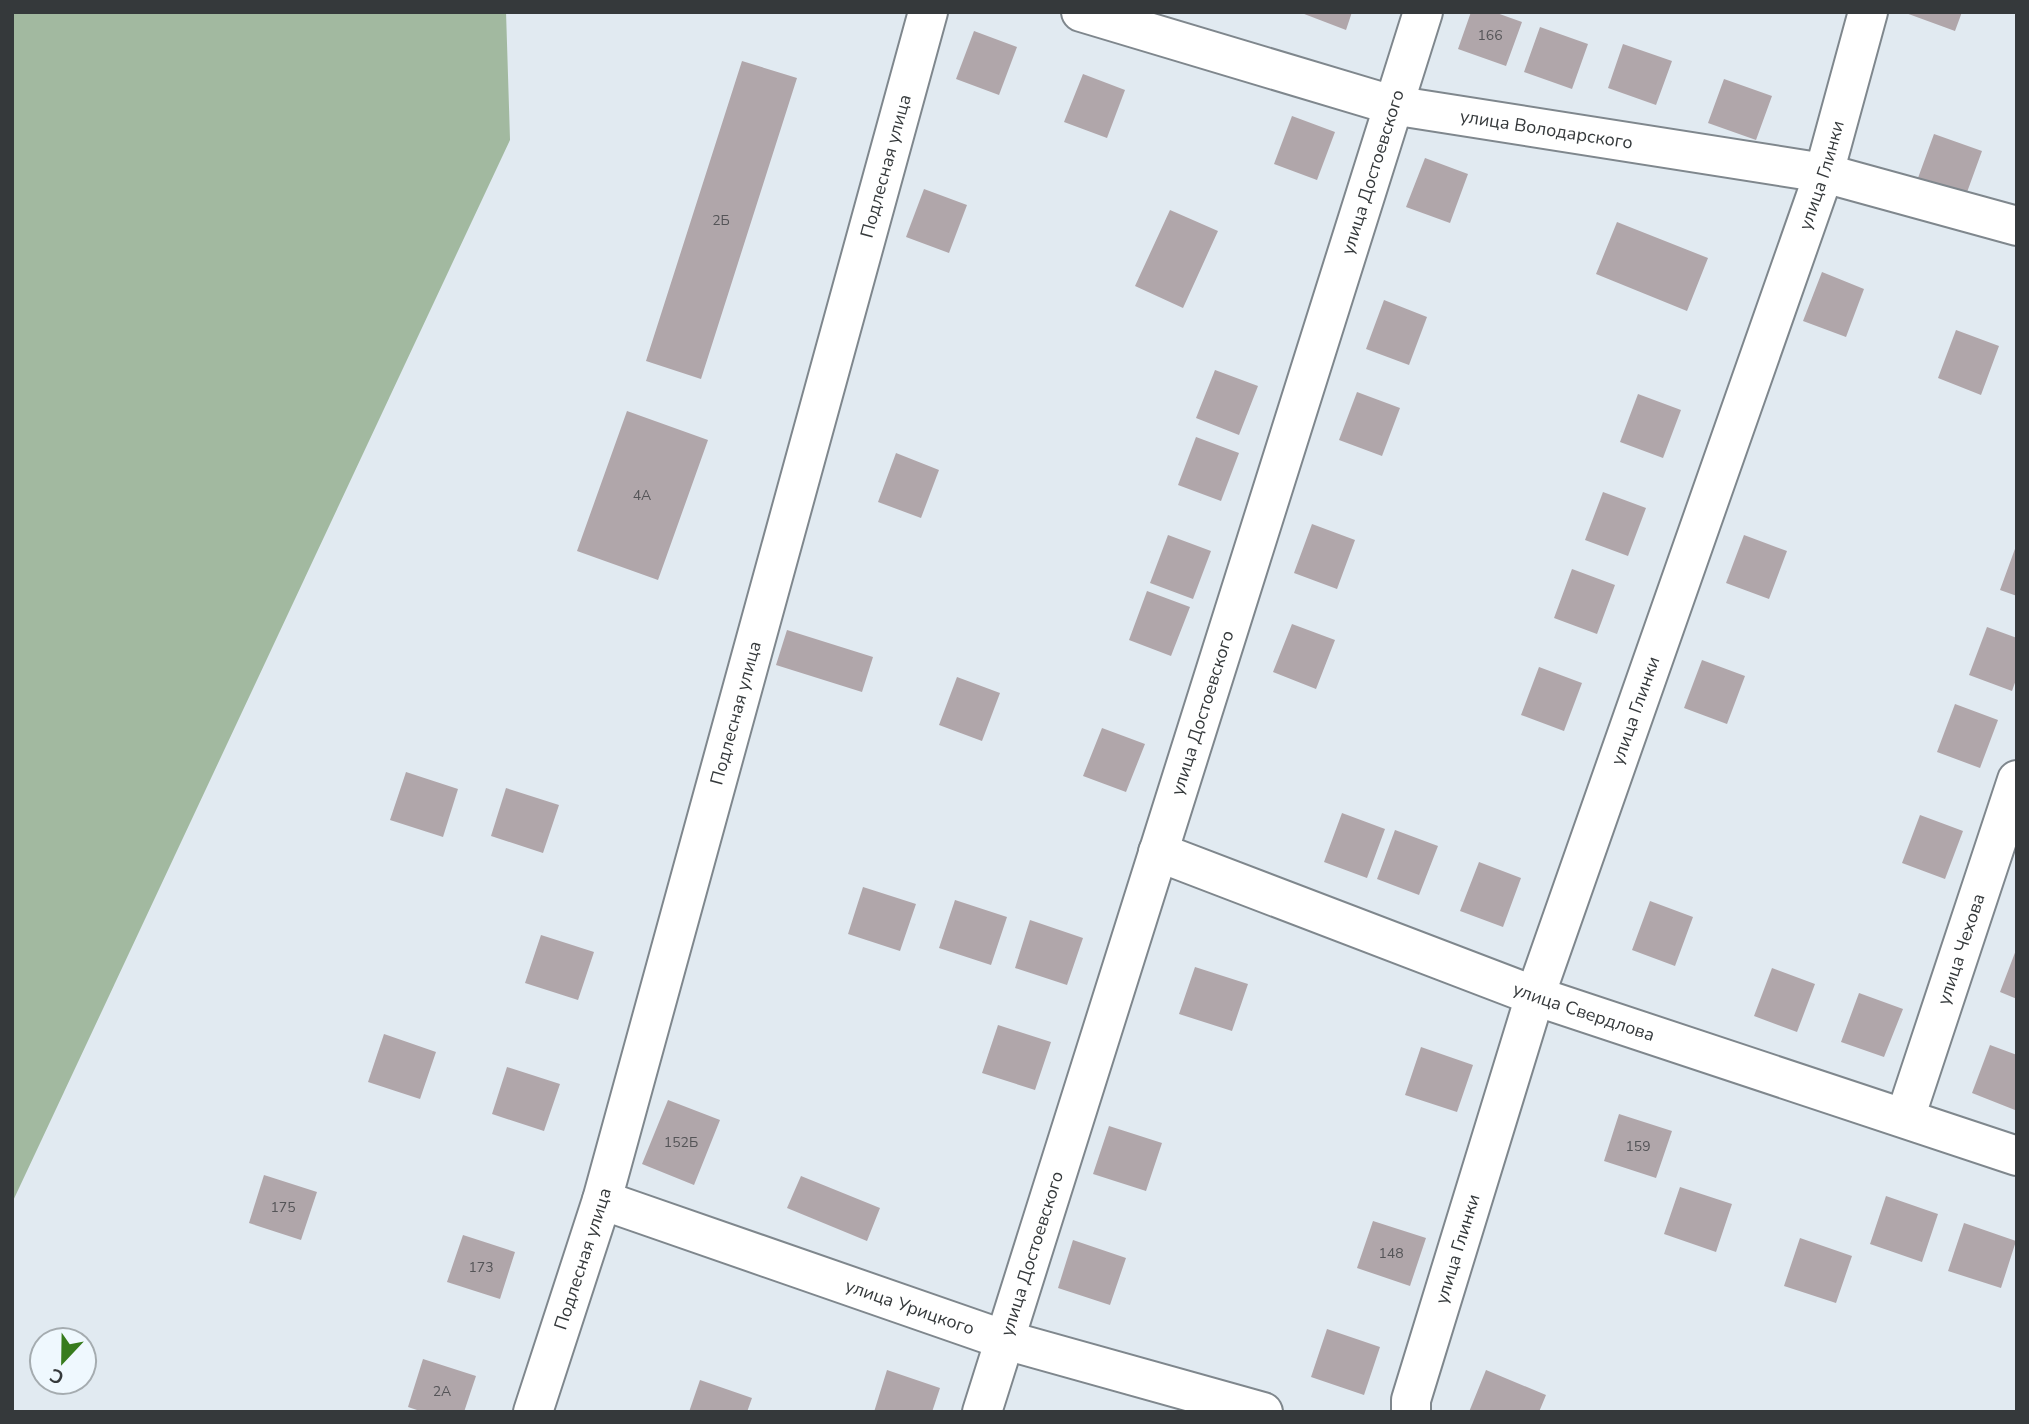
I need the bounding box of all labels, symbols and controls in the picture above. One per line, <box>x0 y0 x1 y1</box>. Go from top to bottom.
house number: 166 <box>1477 26 1503 45</box>
street label: улица Достоевского <box>1335 87 1410 258</box>
street label: Подлесная улица <box>855 92 917 241</box>
street label: улица Володарского <box>1458 104 1635 155</box>
street label: улица Глинки <box>1793 118 1850 233</box>
house number: 2Б <box>712 211 730 230</box>
house number: 4А <box>633 486 651 505</box>
street label: улица Достоевского <box>1165 627 1239 798</box>
street label: Подлесная улица <box>705 638 767 787</box>
street label: улица Глинки <box>1605 653 1665 768</box>
street label: улица Чехова <box>1931 890 1991 1008</box>
street label: улица Свердлова <box>1510 977 1658 1047</box>
house number: 152Б <box>664 1133 698 1152</box>
house number: 159 <box>1625 1137 1651 1156</box>
street label: улица Достоевского <box>995 1168 1069 1339</box>
street label: Подлесная улица <box>549 1185 617 1333</box>
street label: улица Глинки <box>1429 1191 1485 1307</box>
house number: 175 <box>270 1198 296 1217</box>
house number: 148 <box>1378 1244 1404 1263</box>
house number: 173 <box>468 1258 494 1277</box>
street label: улица Урицкого <box>842 1273 978 1341</box>
north arrow <box>28 1326 98 1396</box>
text: С <box>46 1361 68 1390</box>
house number: 2А <box>433 1382 451 1401</box>

